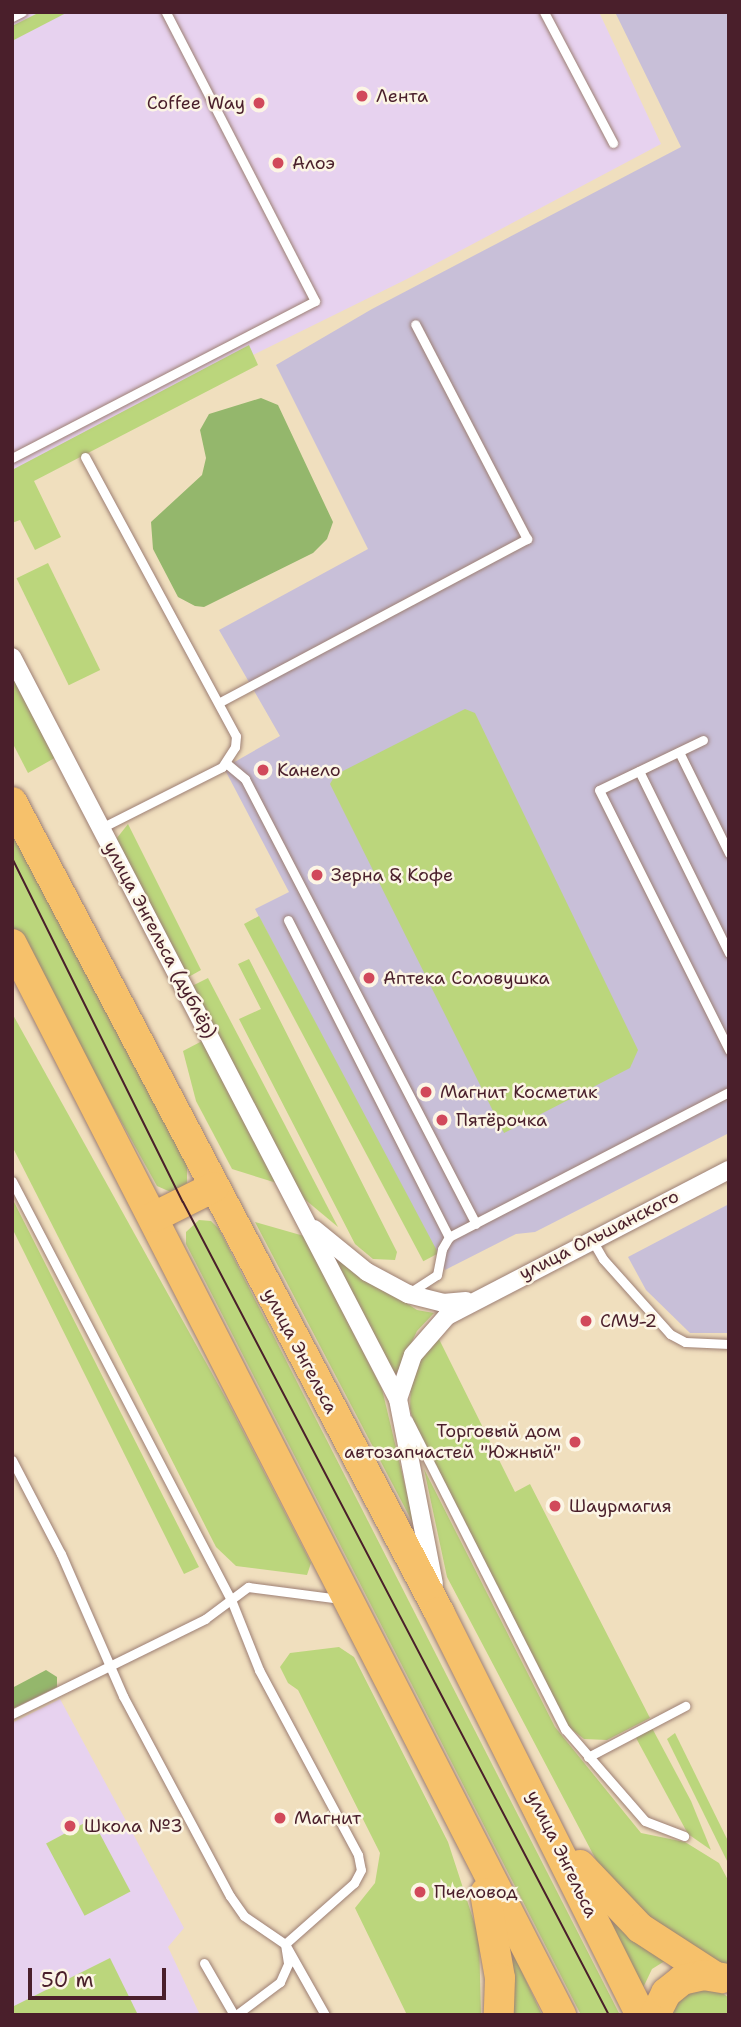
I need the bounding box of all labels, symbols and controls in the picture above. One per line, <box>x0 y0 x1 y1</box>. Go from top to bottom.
place label: Лента <box>376 85 428 107</box>
marker: Лента <box>354 88 370 104</box>
place label: Coffee Way <box>147 92 245 114</box>
marker: Coffee Way <box>251 95 267 111</box>
place label: Алоэ <box>292 152 335 174</box>
marker: Алоэ <box>270 155 286 171</box>
place label: Канело <box>277 759 341 781</box>
marker: Канело <box>255 762 271 778</box>
street label: улица Энгельса (дублёр) <box>99 838 221 1042</box>
place label: Зерна & Кофе <box>331 864 453 886</box>
marker: Зерна & Кофе <box>309 867 325 883</box>
place label: Аптека Соловушка <box>383 967 550 989</box>
marker: Аптека Соловушка <box>361 970 377 986</box>
place label: Магнит Косметик <box>440 1081 598 1103</box>
marker: Магнит Косметик <box>418 1084 434 1100</box>
place label: Пятёрочка <box>456 1109 547 1131</box>
marker: Пятёрочка <box>434 1112 450 1128</box>
street label: улица Ольшанского <box>515 1185 683 1285</box>
street label: улица Энгельса <box>258 1285 342 1417</box>
place label: СМУ-2 <box>600 1310 657 1332</box>
marker: СМУ-2 <box>578 1313 594 1329</box>
place label: Торговый дом автозапчастей "Южный" <box>344 1421 561 1464</box>
marker: Торговый дом автозапчастей "Южный" <box>567 1434 583 1450</box>
place label: Шаурмагия <box>569 1495 672 1517</box>
marker: Шаурмагия <box>547 1498 563 1514</box>
street label: улица Энгельса <box>522 1787 602 1921</box>
place label: Магнит <box>294 1807 361 1829</box>
marker: Магнит <box>272 1810 288 1826</box>
place label: Школа №3 <box>84 1815 183 1837</box>
marker: Школа №3 <box>62 1818 78 1834</box>
place label: Пчеловод <box>434 1881 518 1903</box>
marker: Пчеловод <box>412 1884 428 1900</box>
scale bar <box>32 1954 170 1998</box>
text: 50 m <box>41 1966 94 1994</box>

